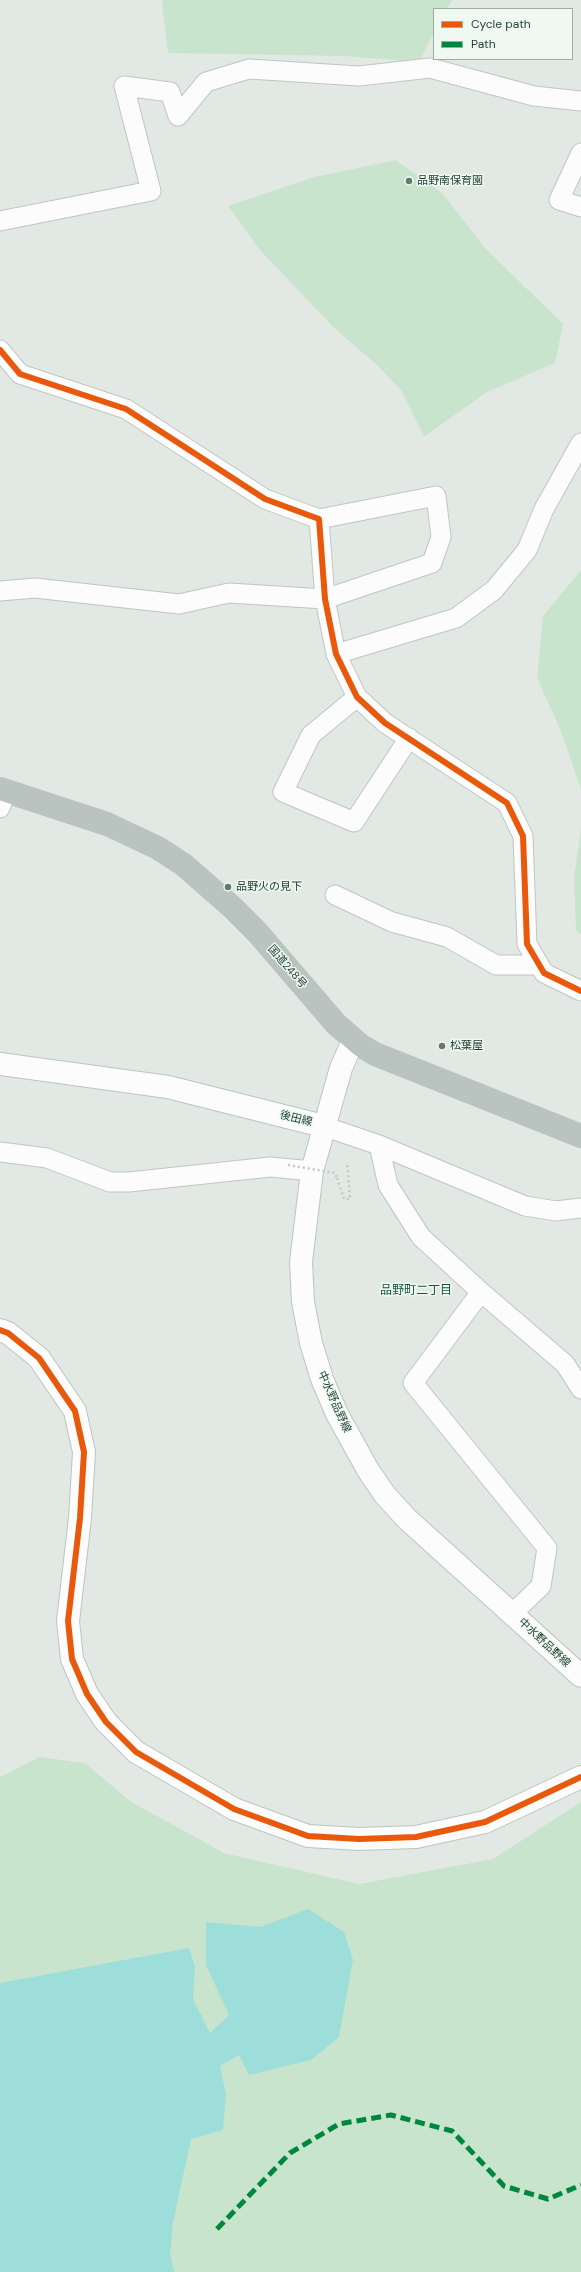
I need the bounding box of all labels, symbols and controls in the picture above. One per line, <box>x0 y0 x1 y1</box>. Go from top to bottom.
legend <box>433 8 573 60</box>
text: Cycle path <box>471 16 531 32</box>
text: Path <box>471 36 496 52</box>
place label: 品野南保育園 <box>417 174 483 188</box>
marker: 品野南保育園 <box>404 176 414 186</box>
place label: 品野火の見下 <box>236 880 302 894</box>
marker: 品野火の見下 <box>223 882 233 892</box>
street label: 国道248号 <box>265 943 309 991</box>
place label: 松葉屋 <box>450 1039 483 1053</box>
marker: 松葉屋 <box>437 1041 447 1051</box>
street label: 後田線 <box>278 1109 314 1129</box>
district label: 品野町二丁目 <box>380 1284 452 1298</box>
street label: 中水野品野線 <box>315 1369 353 1435</box>
street label: 中水野品野線 <box>515 1616 573 1670</box>

